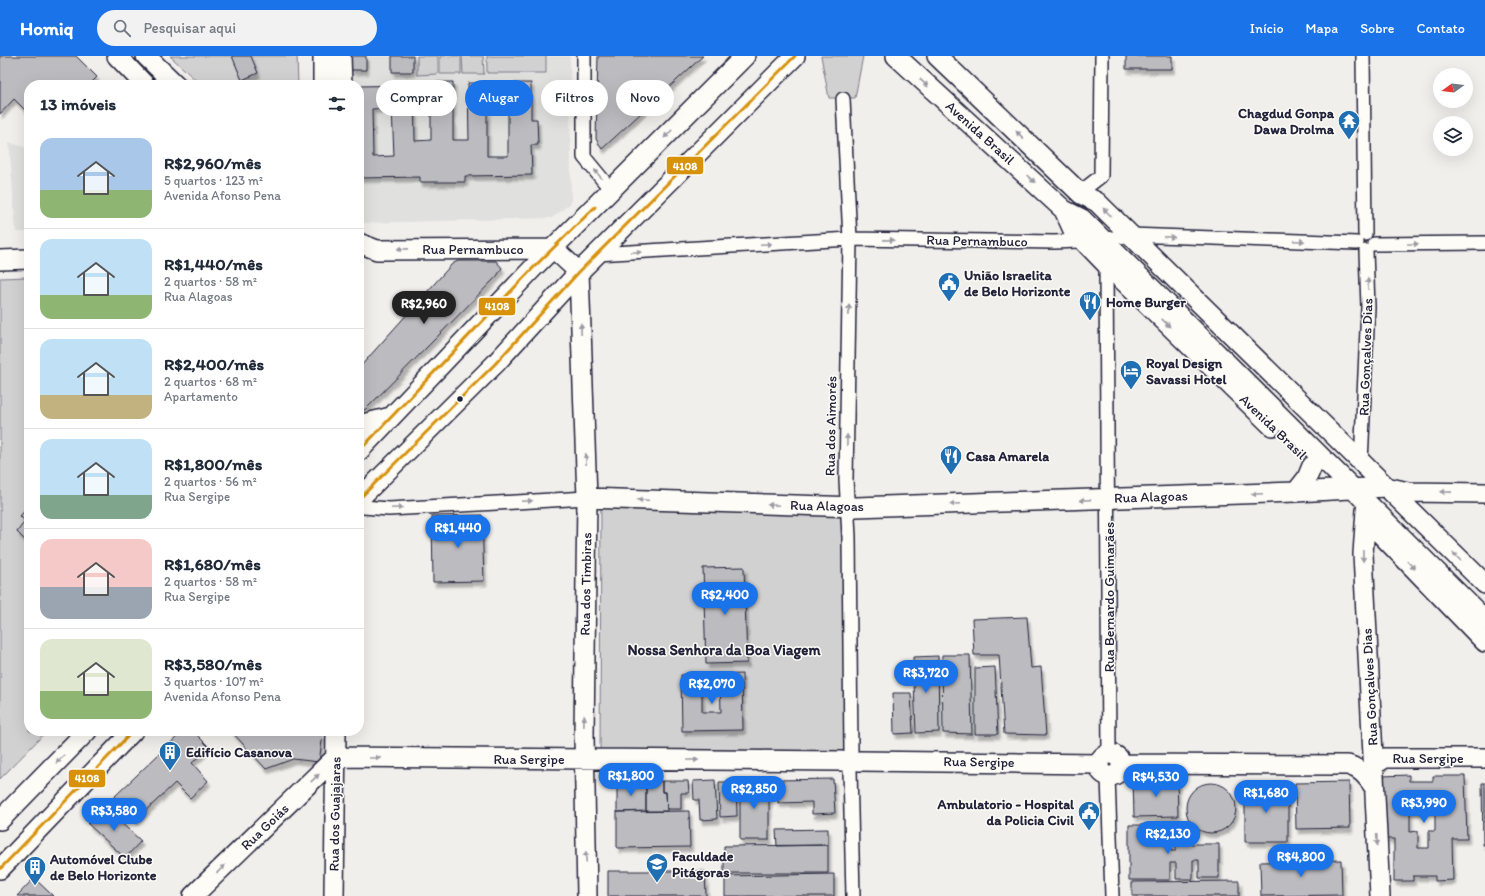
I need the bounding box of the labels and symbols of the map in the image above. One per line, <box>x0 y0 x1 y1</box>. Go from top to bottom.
north arrow <box>1433 68 1473 108</box>
one-way arrow <box>919 78 929 88</box>
street label: Avenida Brasil <box>942 98 1018 168</box>
place label: Chagdud Gonpa Dawa Drolma <box>1238 105 1335 138</box>
temple icon: Chagdud Gonpa Dawa Drolma <box>1336 108 1362 141</box>
one-way arrow <box>663 129 673 139</box>
one-way arrow <box>1015 131 1025 140</box>
line badge: 4108 <box>666 156 704 175</box>
text: 4108 <box>673 160 697 173</box>
one-way arrow <box>594 168 602 179</box>
one-way arrow <box>1025 175 1036 184</box>
one-way arrow <box>1102 207 1112 217</box>
street label: Rua Pernambuco <box>926 232 1028 250</box>
one-way arrow <box>1163 234 1176 240</box>
one-way arrow <box>883 236 895 243</box>
one-way arrow <box>1293 238 1305 245</box>
one-way arrow <box>760 240 772 247</box>
street label: Rua Pernambuco <box>422 241 524 258</box>
one-way arrow <box>1407 241 1420 247</box>
one-way arrow <box>396 246 409 252</box>
one-way arrow <box>630 248 642 255</box>
place label: União Israelita de Belo Horizonte <box>964 267 1071 300</box>
public building icon: União Israelita de Belo Horizonte <box>936 270 962 303</box>
one-way arrow <box>1365 277 1371 290</box>
restaurant icon: Home Burger <box>1077 289 1103 322</box>
pin: R$2,960 <box>387 291 461 325</box>
place label: Home Burger <box>1106 294 1186 311</box>
line badge: 4108 <box>478 297 516 316</box>
street label: Rua Gonçalves Dias <box>1355 298 1377 416</box>
text: 4108 <box>485 300 509 313</box>
one-way arrow <box>846 303 852 316</box>
one-way arrow <box>1161 318 1171 327</box>
one-way arrow <box>578 323 585 335</box>
place label: Royal Design Savassi Hotel <box>1146 355 1227 388</box>
hotel icon: Royal Design Savassi Hotel <box>1118 358 1144 391</box>
street label: Rua dos Aimorés <box>822 376 840 476</box>
street label: Avenida Brasil <box>1236 391 1310 463</box>
unlabelled marker <box>455 394 465 404</box>
one-way arrow <box>844 433 850 446</box>
restaurant icon: Casa Amarela <box>938 443 964 476</box>
place label: Casa Amarela <box>966 448 1049 465</box>
one-way arrow <box>583 452 589 465</box>
street label: Rua Alagoas <box>1114 487 1188 507</box>
one-way arrow <box>1439 489 1452 495</box>
one-way arrow <box>1250 491 1263 497</box>
one-way arrow <box>637 496 649 503</box>
one-way arrow <box>1079 496 1091 503</box>
street label: Rua Alagoas <box>790 497 864 515</box>
one-way arrow <box>521 498 534 504</box>
one-way arrow <box>948 501 961 507</box>
one-way arrow <box>766 502 779 508</box>
one-way arrow <box>391 505 403 512</box>
pin: R$1,440 <box>421 515 495 549</box>
street label: Rua Bernardo Guimarães <box>1101 522 1118 672</box>
street label: Rua dos Timbiras <box>577 532 595 636</box>
one-way arrow <box>1360 550 1366 563</box>
one-way arrow <box>1452 552 1462 561</box>
one-way arrow <box>1406 560 1416 570</box>
pin: R$2,400 <box>688 582 762 616</box>
street label: Rua Gonçalves Dias <box>1358 628 1382 746</box>
district label: Nossa Senhora da Boa Viagem <box>627 641 821 660</box>
pin: R$3,720 <box>889 660 963 694</box>
pin: R$2,070 <box>675 671 749 705</box>
one-way arrow <box>581 714 587 727</box>
building icon: Edifício Casanova <box>157 739 183 772</box>
place label: Edifício Casanova <box>186 744 293 761</box>
street label: Rua Sergipe <box>1392 750 1464 767</box>
street label: Rua Sergipe <box>493 751 565 768</box>
street label: Rua Sergipe <box>943 753 1015 771</box>
one-way arrow <box>55 754 65 764</box>
one-way arrow <box>369 755 382 761</box>
street label: Rua dos Guajajaras <box>326 757 344 871</box>
one-way arrow <box>687 757 700 763</box>
pin: R$1,800 <box>594 763 668 797</box>
pin: R$4,530 <box>1119 764 1193 798</box>
line badge: 4108 <box>68 769 106 788</box>
text: 4108 <box>75 772 99 785</box>
one-way arrow <box>310 773 320 783</box>
pin: R$2,850 <box>717 776 791 810</box>
pin: R$1,680 <box>1229 780 1303 814</box>
pin: R$3,990 <box>1387 790 1461 824</box>
place label: Ambulatorio - Hospital da Policia Civil <box>937 796 1075 829</box>
pin: R$3,580 <box>77 798 151 832</box>
public building icon: Ambulatorio - Hospital da Policia Civil <box>1076 799 1102 832</box>
street label: Rua Goiás <box>237 800 293 854</box>
pin: R$2,130 <box>1131 821 1205 855</box>
one-way arrow <box>1374 834 1381 846</box>
pin: R$4,800 <box>1264 844 1338 878</box>
place label: Faculdade Pitágoras <box>672 848 734 881</box>
one-way arrow <box>583 850 589 863</box>
place label: Automóvel Clube de Belo Horizonte <box>49 851 157 884</box>
school or university icon: Faculdade Pitágoras <box>644 851 670 884</box>
building icon: Automóvel Clube de Belo Horizonte <box>22 854 48 887</box>
one-way arrow <box>216 864 226 874</box>

